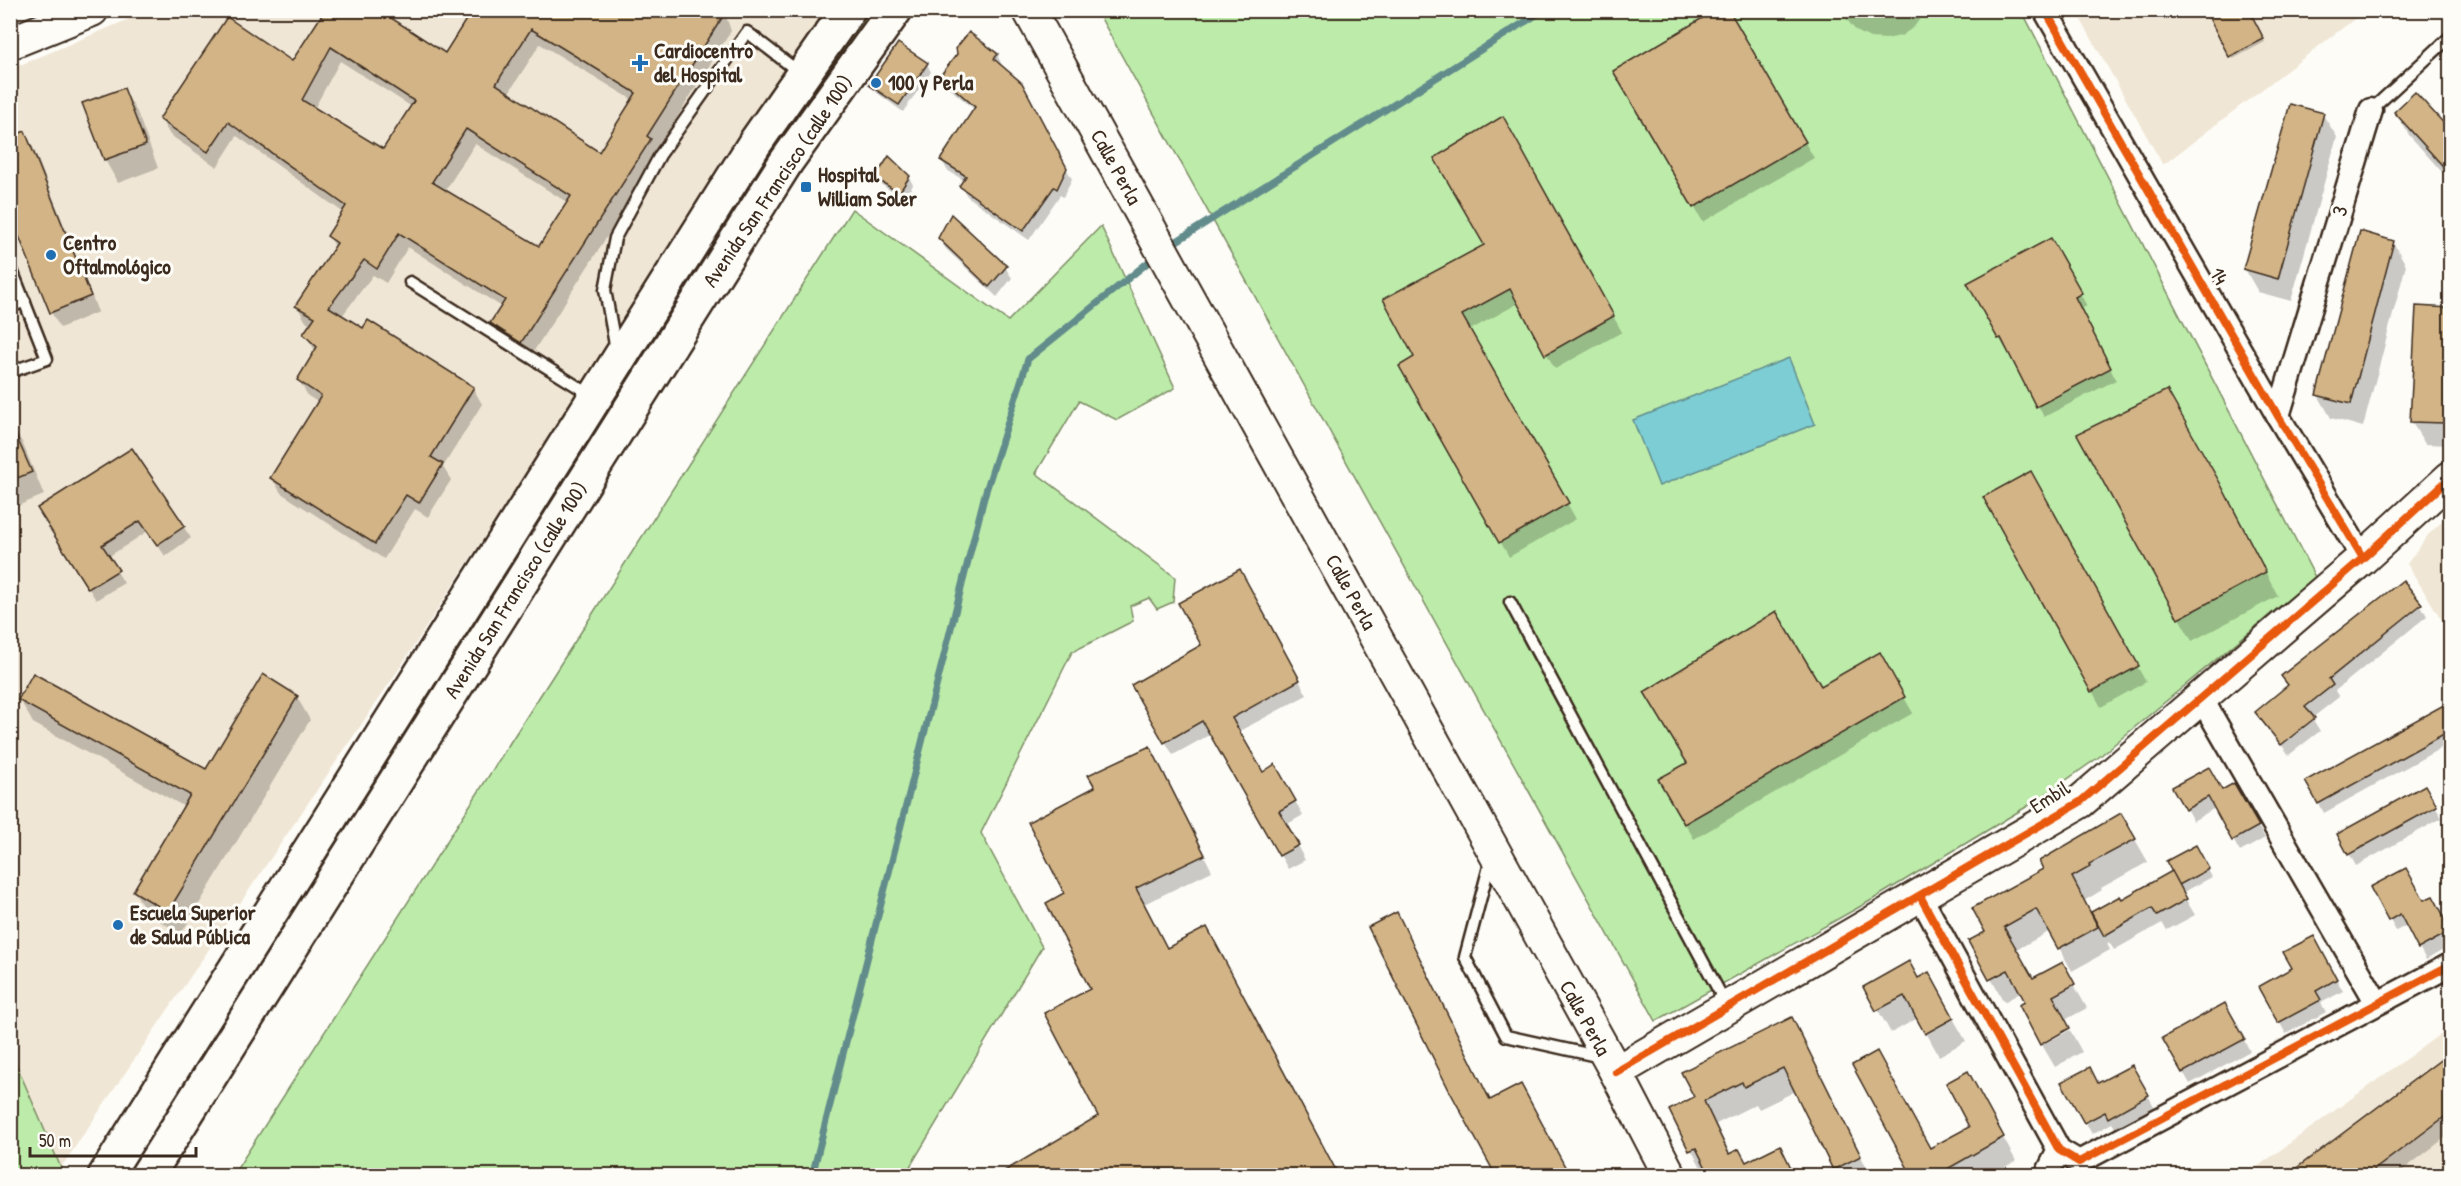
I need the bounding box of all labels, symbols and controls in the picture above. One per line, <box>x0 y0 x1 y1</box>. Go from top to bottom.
place label: Cardiocentro del Hospital <box>654 36 753 90</box>
marker: Cardiocentro del Hospital <box>631 54 649 72</box>
place label: 100 y Perla <box>888 68 974 98</box>
street label: Avenida San Francisco (calle 100) <box>696 69 860 293</box>
marker: 100 y Perla <box>869 76 883 90</box>
street label: Calle Perla <box>1084 124 1149 210</box>
place label: Hospital William Soler <box>818 160 918 213</box>
marker: Hospital William Soler <box>799 180 813 194</box>
street label: 3 <box>2324 202 2355 220</box>
place label: Centro Oftalmológico <box>63 228 171 282</box>
marker: Centro Oftalmológico <box>44 248 58 262</box>
street label: 14 <box>2203 262 2236 290</box>
street label: Avenida San Francisco (calle 100) <box>437 476 594 704</box>
street label: Calle Perla <box>1319 549 1384 635</box>
street label: Embil <box>2024 773 2076 820</box>
place label: Escuela Superior de Salud Pública <box>130 898 257 951</box>
marker: Escuela Superior de Salud Pública <box>111 918 125 932</box>
street label: Calle Perla <box>1553 975 1618 1061</box>
scale bar <box>30 1120 196 1158</box>
text: 50 m <box>39 1128 71 1153</box>

